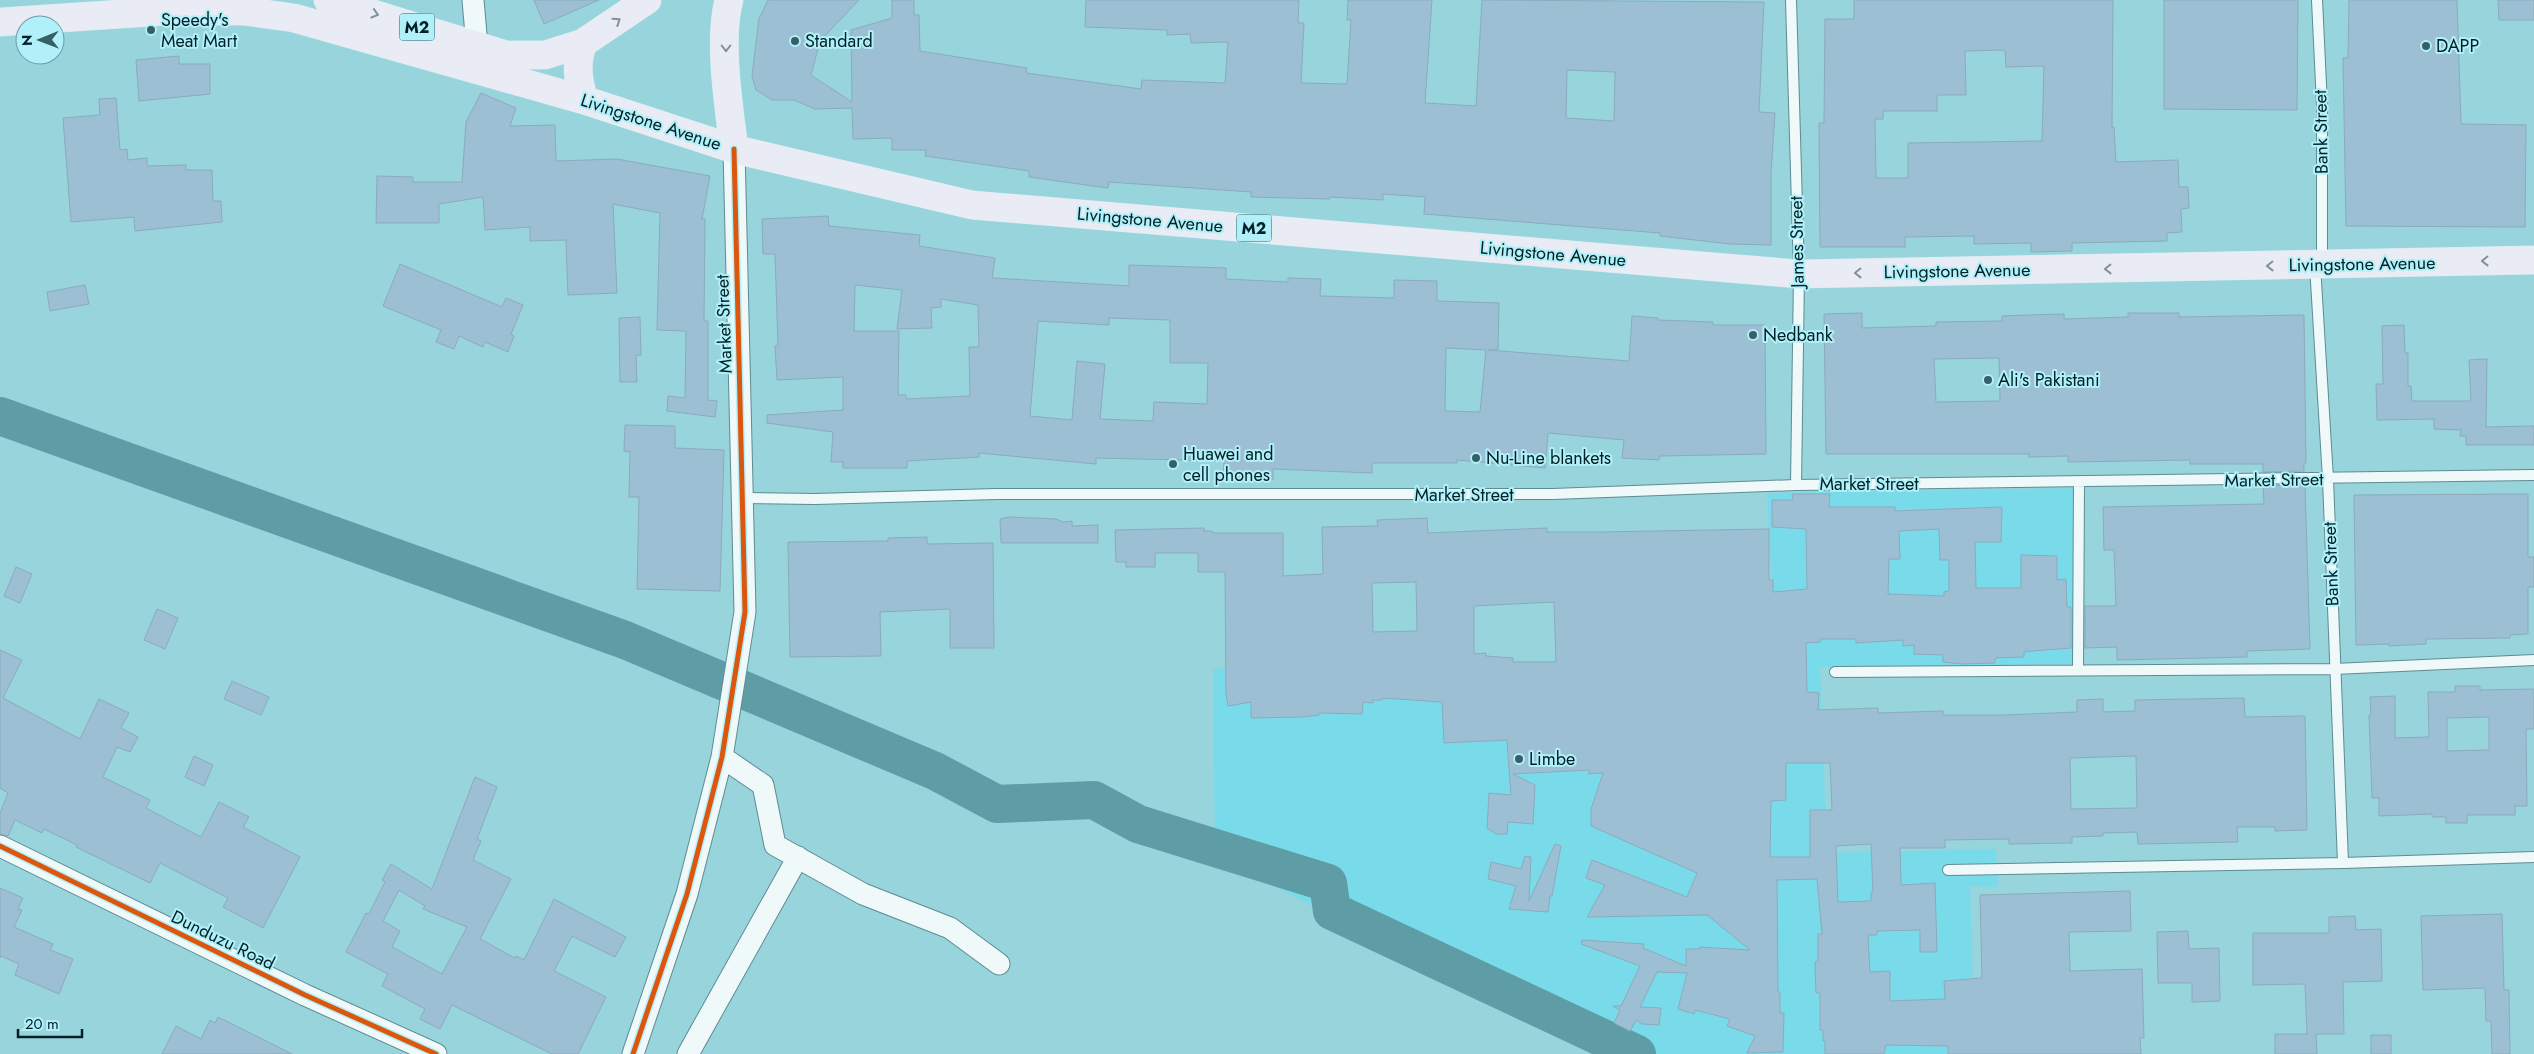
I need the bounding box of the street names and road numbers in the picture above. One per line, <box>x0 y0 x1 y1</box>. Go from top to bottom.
road number: M2 <box>400 14 434 41</box>
street label: Livingstone Avenue <box>577 87 725 157</box>
street label: Bank Street <box>2307 89 2335 174</box>
street label: James Street <box>1783 195 1811 290</box>
street label: Livingstone Avenue <box>1076 201 1224 239</box>
road number: M2 <box>1236 214 1272 242</box>
street label: Livingstone Avenue <box>1479 235 1627 273</box>
street label: Livingstone Avenue <box>2288 250 2436 278</box>
street label: Livingstone Avenue <box>1883 257 2031 285</box>
street label: Market Street <box>709 273 739 374</box>
street label: Market Street <box>2224 466 2324 494</box>
street label: Market Street <box>1820 471 1919 497</box>
street label: Market Street <box>1415 482 1514 508</box>
street label: Bank Street <box>2317 521 2345 607</box>
street label: Dunduzu Road <box>167 904 279 976</box>

